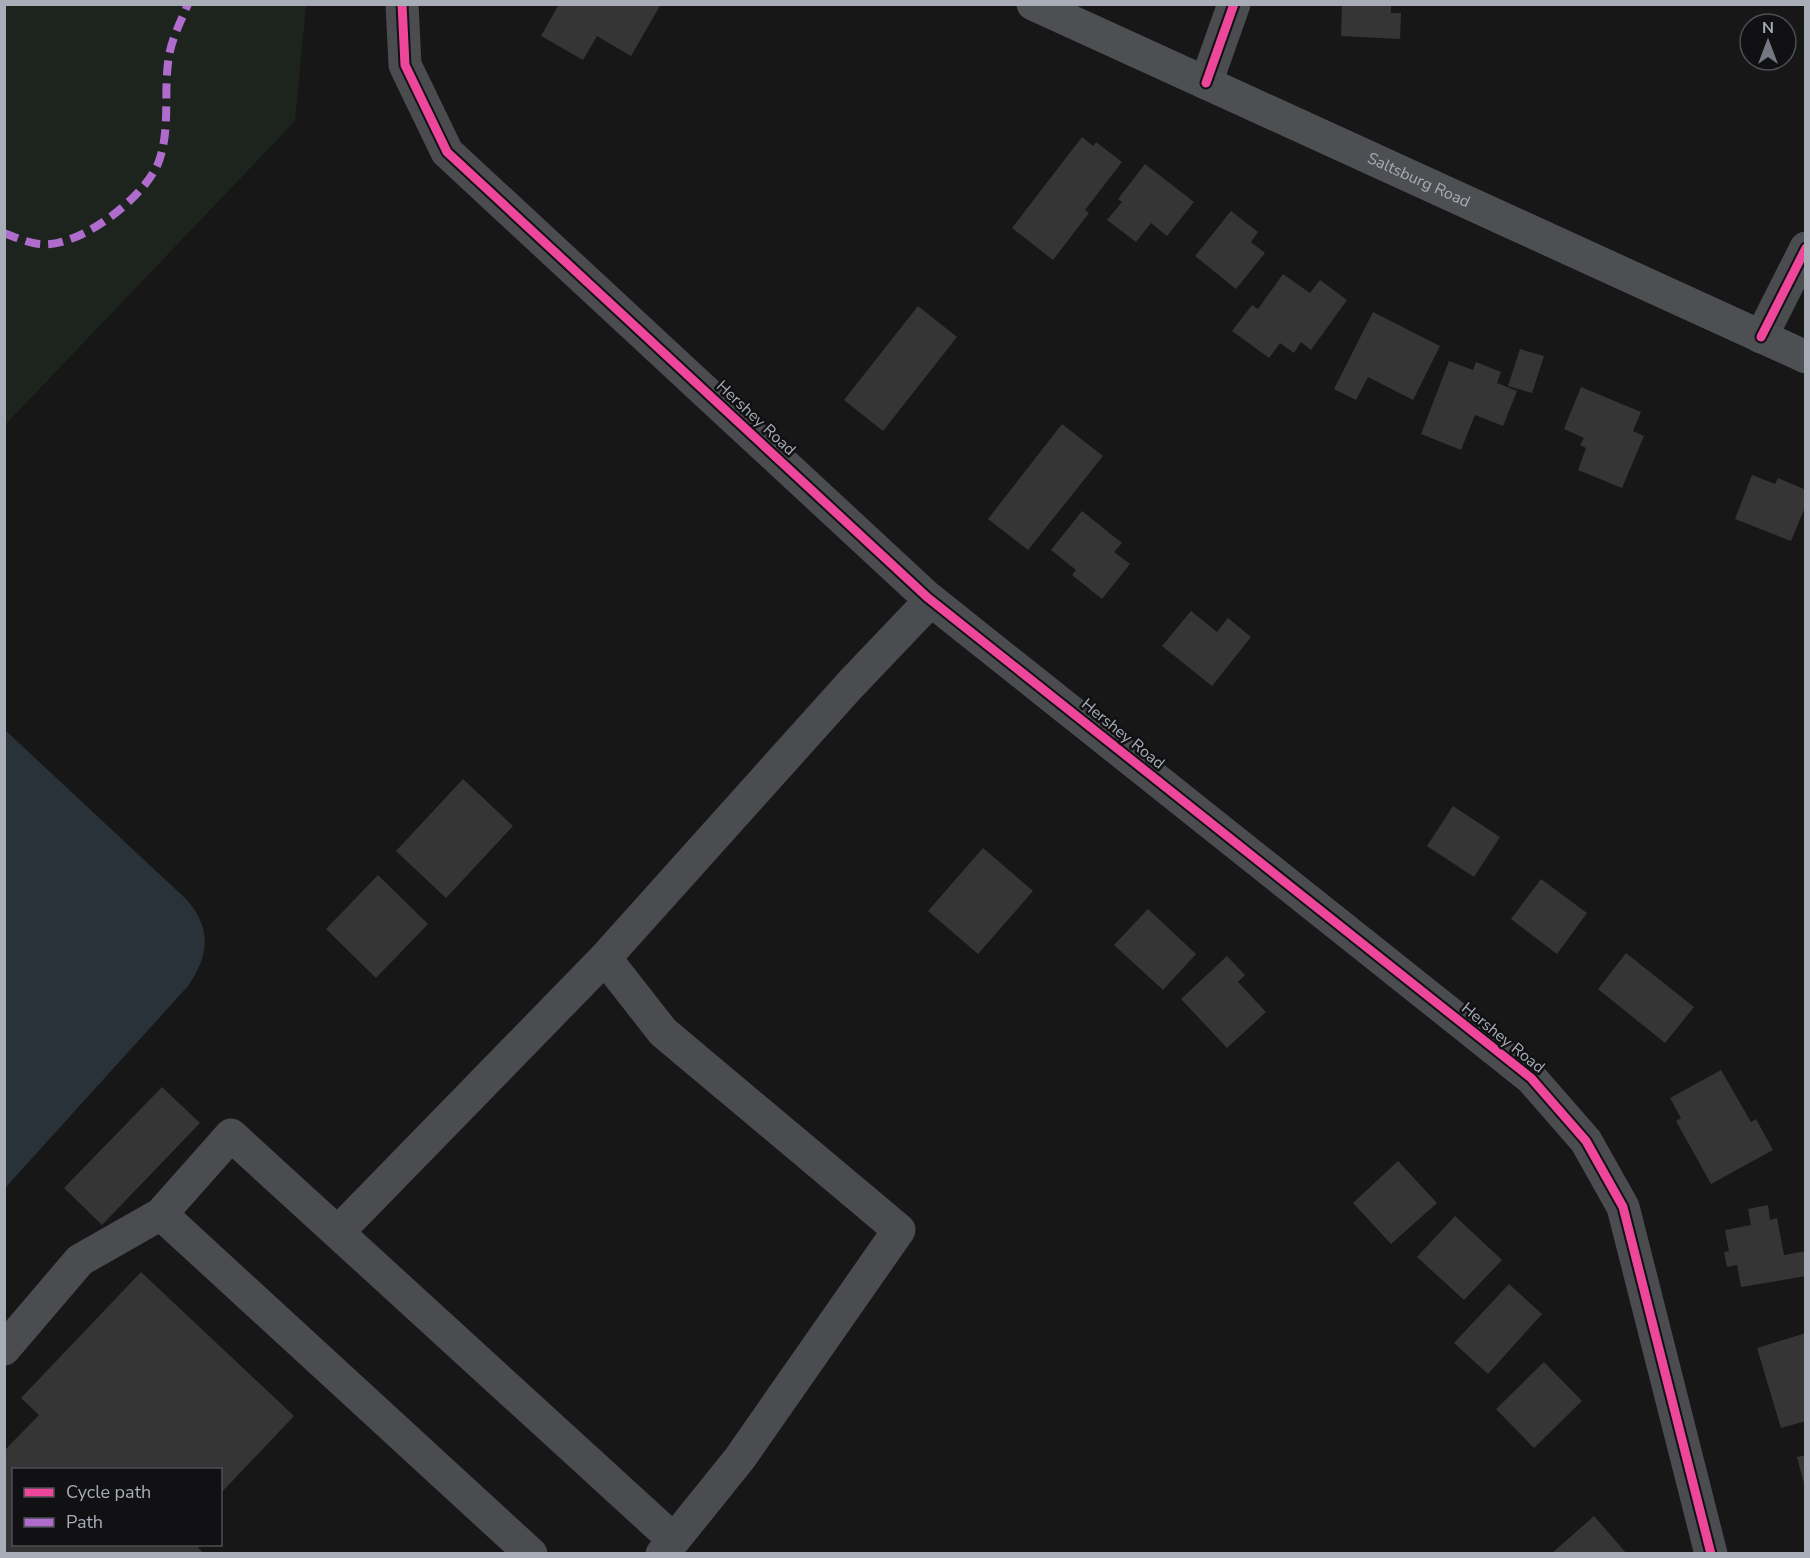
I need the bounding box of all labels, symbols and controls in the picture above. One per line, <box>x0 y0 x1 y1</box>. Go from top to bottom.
north arrow <box>1738 12 1798 72</box>
text: N <box>1762 17 1774 39</box>
street label: Saltsburg Road <box>1364 147 1474 213</box>
street label: Hershey Road <box>712 375 800 461</box>
street label: Hershey Road <box>1077 694 1169 774</box>
street label: Hershey Road <box>1457 998 1549 1078</box>
legend <box>12 1468 222 1546</box>
text: Cycle path <box>66 1480 151 1504</box>
text: Path <box>66 1510 103 1534</box>

